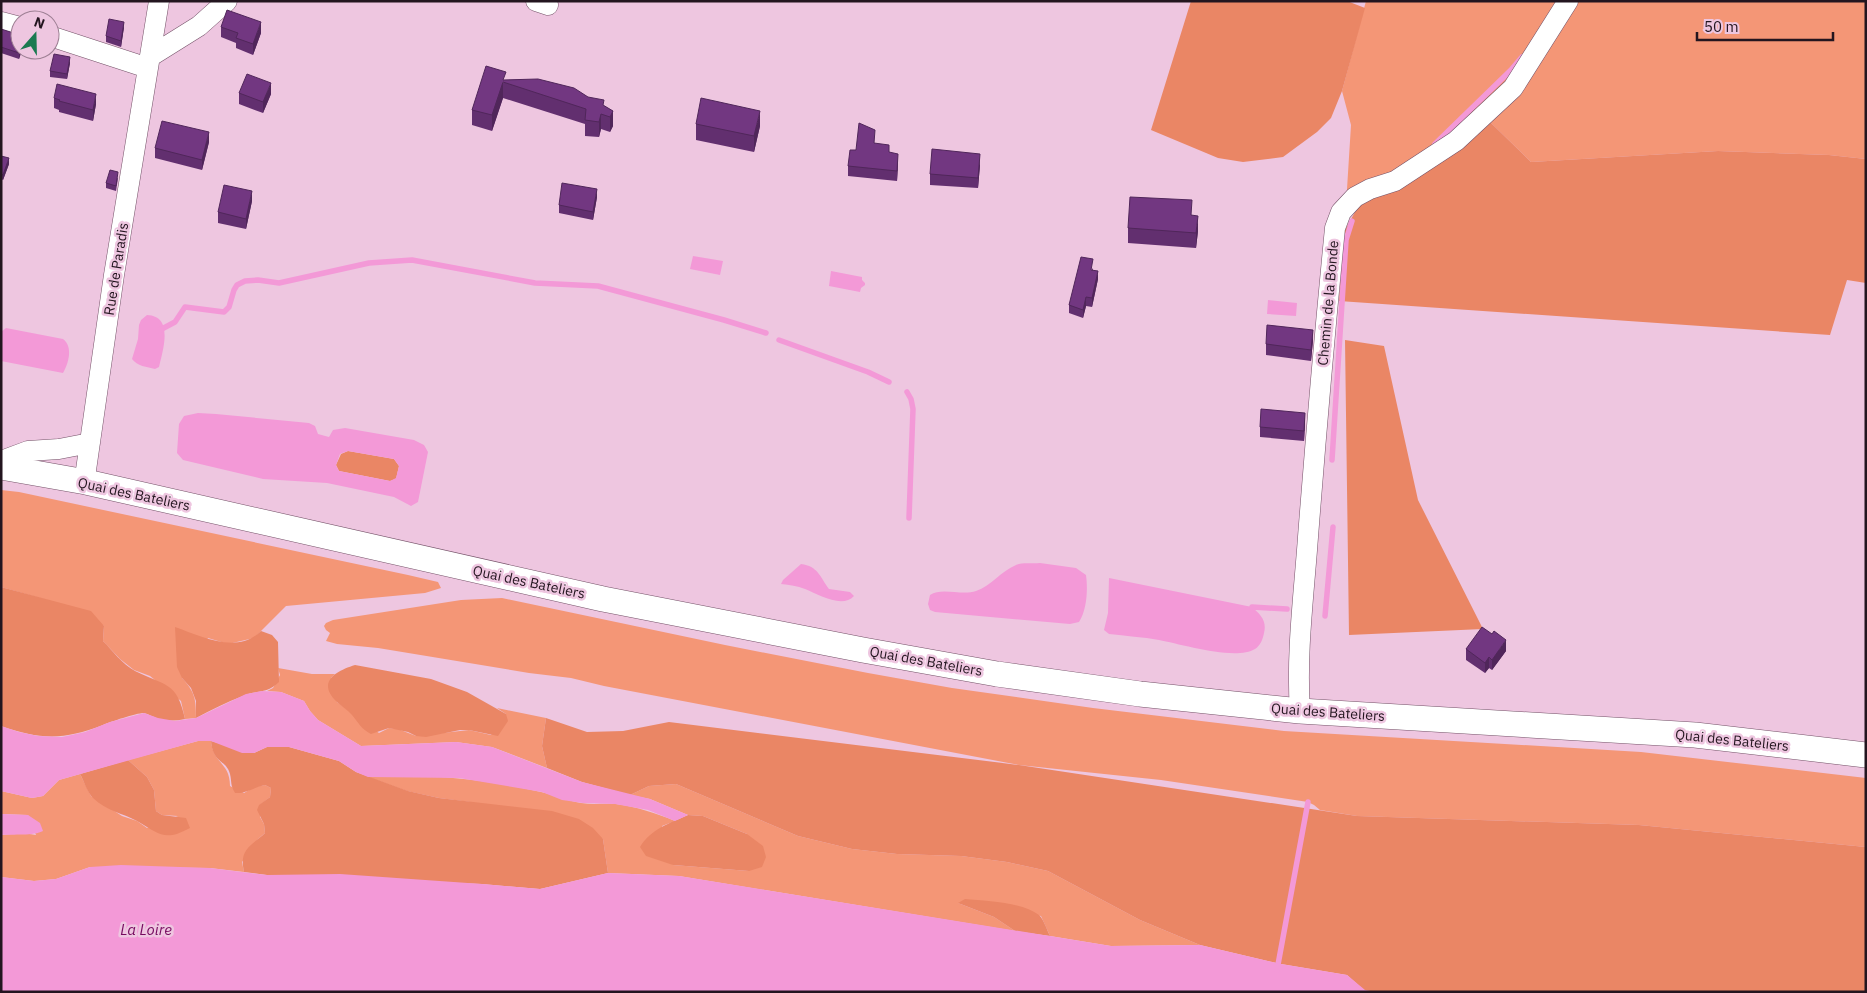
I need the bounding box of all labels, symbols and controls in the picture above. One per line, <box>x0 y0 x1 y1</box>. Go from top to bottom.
north arrow <box>10 10 60 60</box>
scale bar <box>1697 10 1833 42</box>
text: N <box>32 13 47 33</box>
text: 50 m <box>1704 17 1739 36</box>
street label: Rue de Paradis <box>100 221 132 317</box>
street label: Chemin de la Bonde <box>1314 239 1342 366</box>
street label: Quai des Bateliers <box>76 473 192 515</box>
street label: Quai des Bateliers <box>471 561 587 603</box>
street label: Quai des Bateliers <box>868 642 984 680</box>
street label: Quai des Bateliers <box>1270 699 1386 725</box>
street label: Quai des Bateliers <box>1674 725 1790 755</box>
water label: La Loire <box>120 920 172 939</box>

